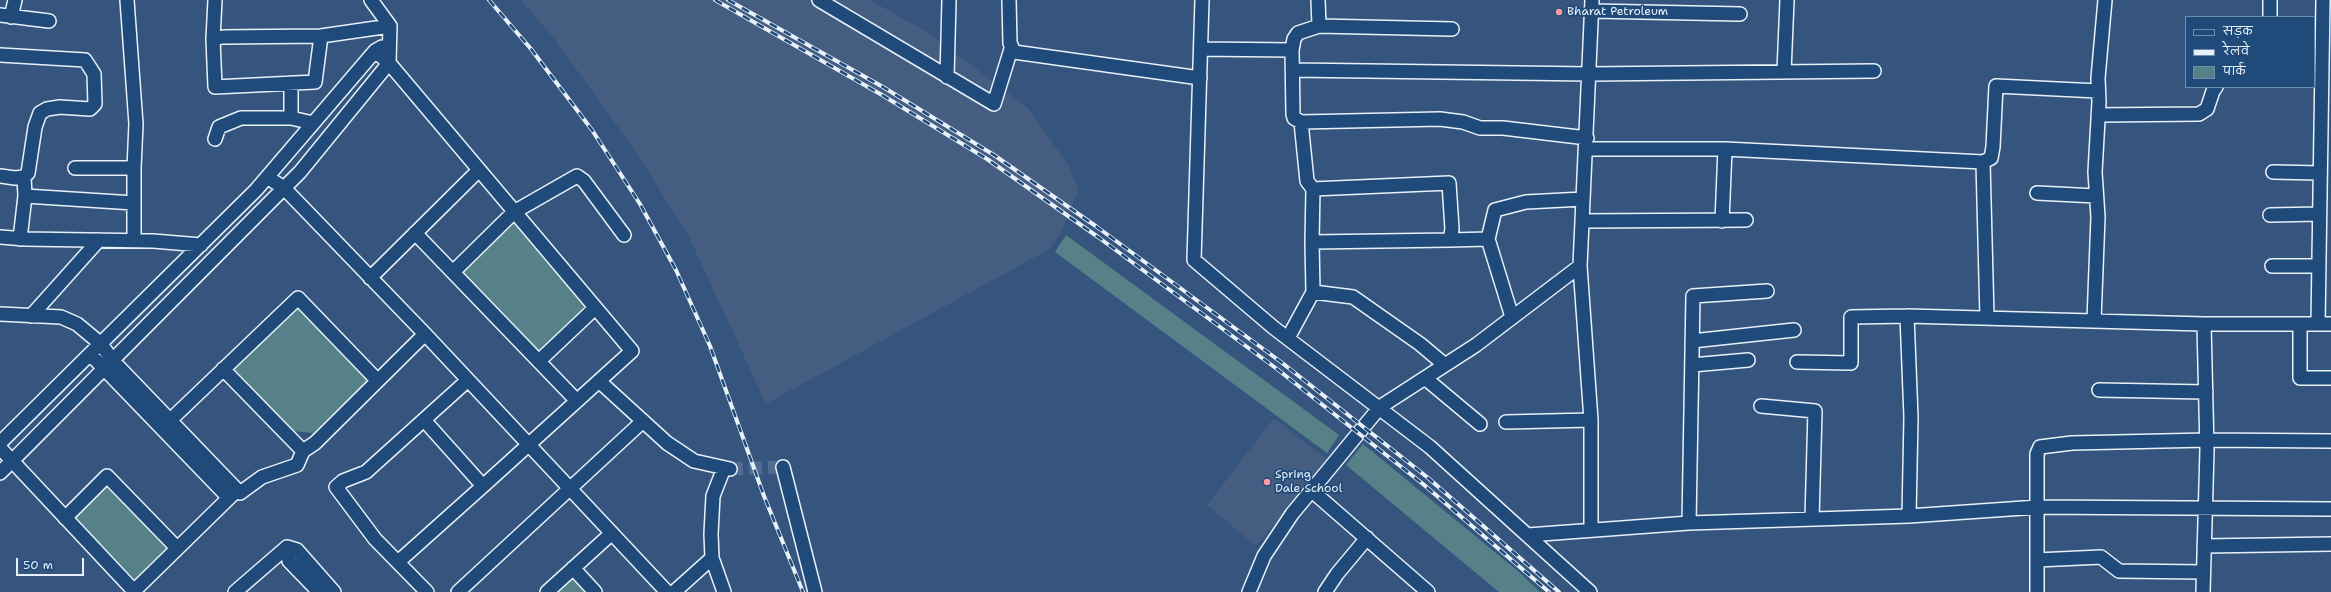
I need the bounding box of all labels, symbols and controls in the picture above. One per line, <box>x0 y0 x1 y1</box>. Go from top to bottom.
place label: Bharat Petroleum <box>1567 5 1668 19</box>
marker: Bharat Petroleum <box>1554 7 1564 17</box>
legend <box>2185 16 2315 88</box>
text: सड़क <box>2223 23 2253 39</box>
text: रेलवे <box>2223 43 2249 59</box>
text: पार्क <box>2223 63 2246 79</box>
place label: Spring Dale School <box>1275 468 1342 496</box>
marker: Spring Dale School <box>1262 477 1272 487</box>
scale bar <box>18 550 86 576</box>
text: 50 m <box>23 557 53 573</box>

